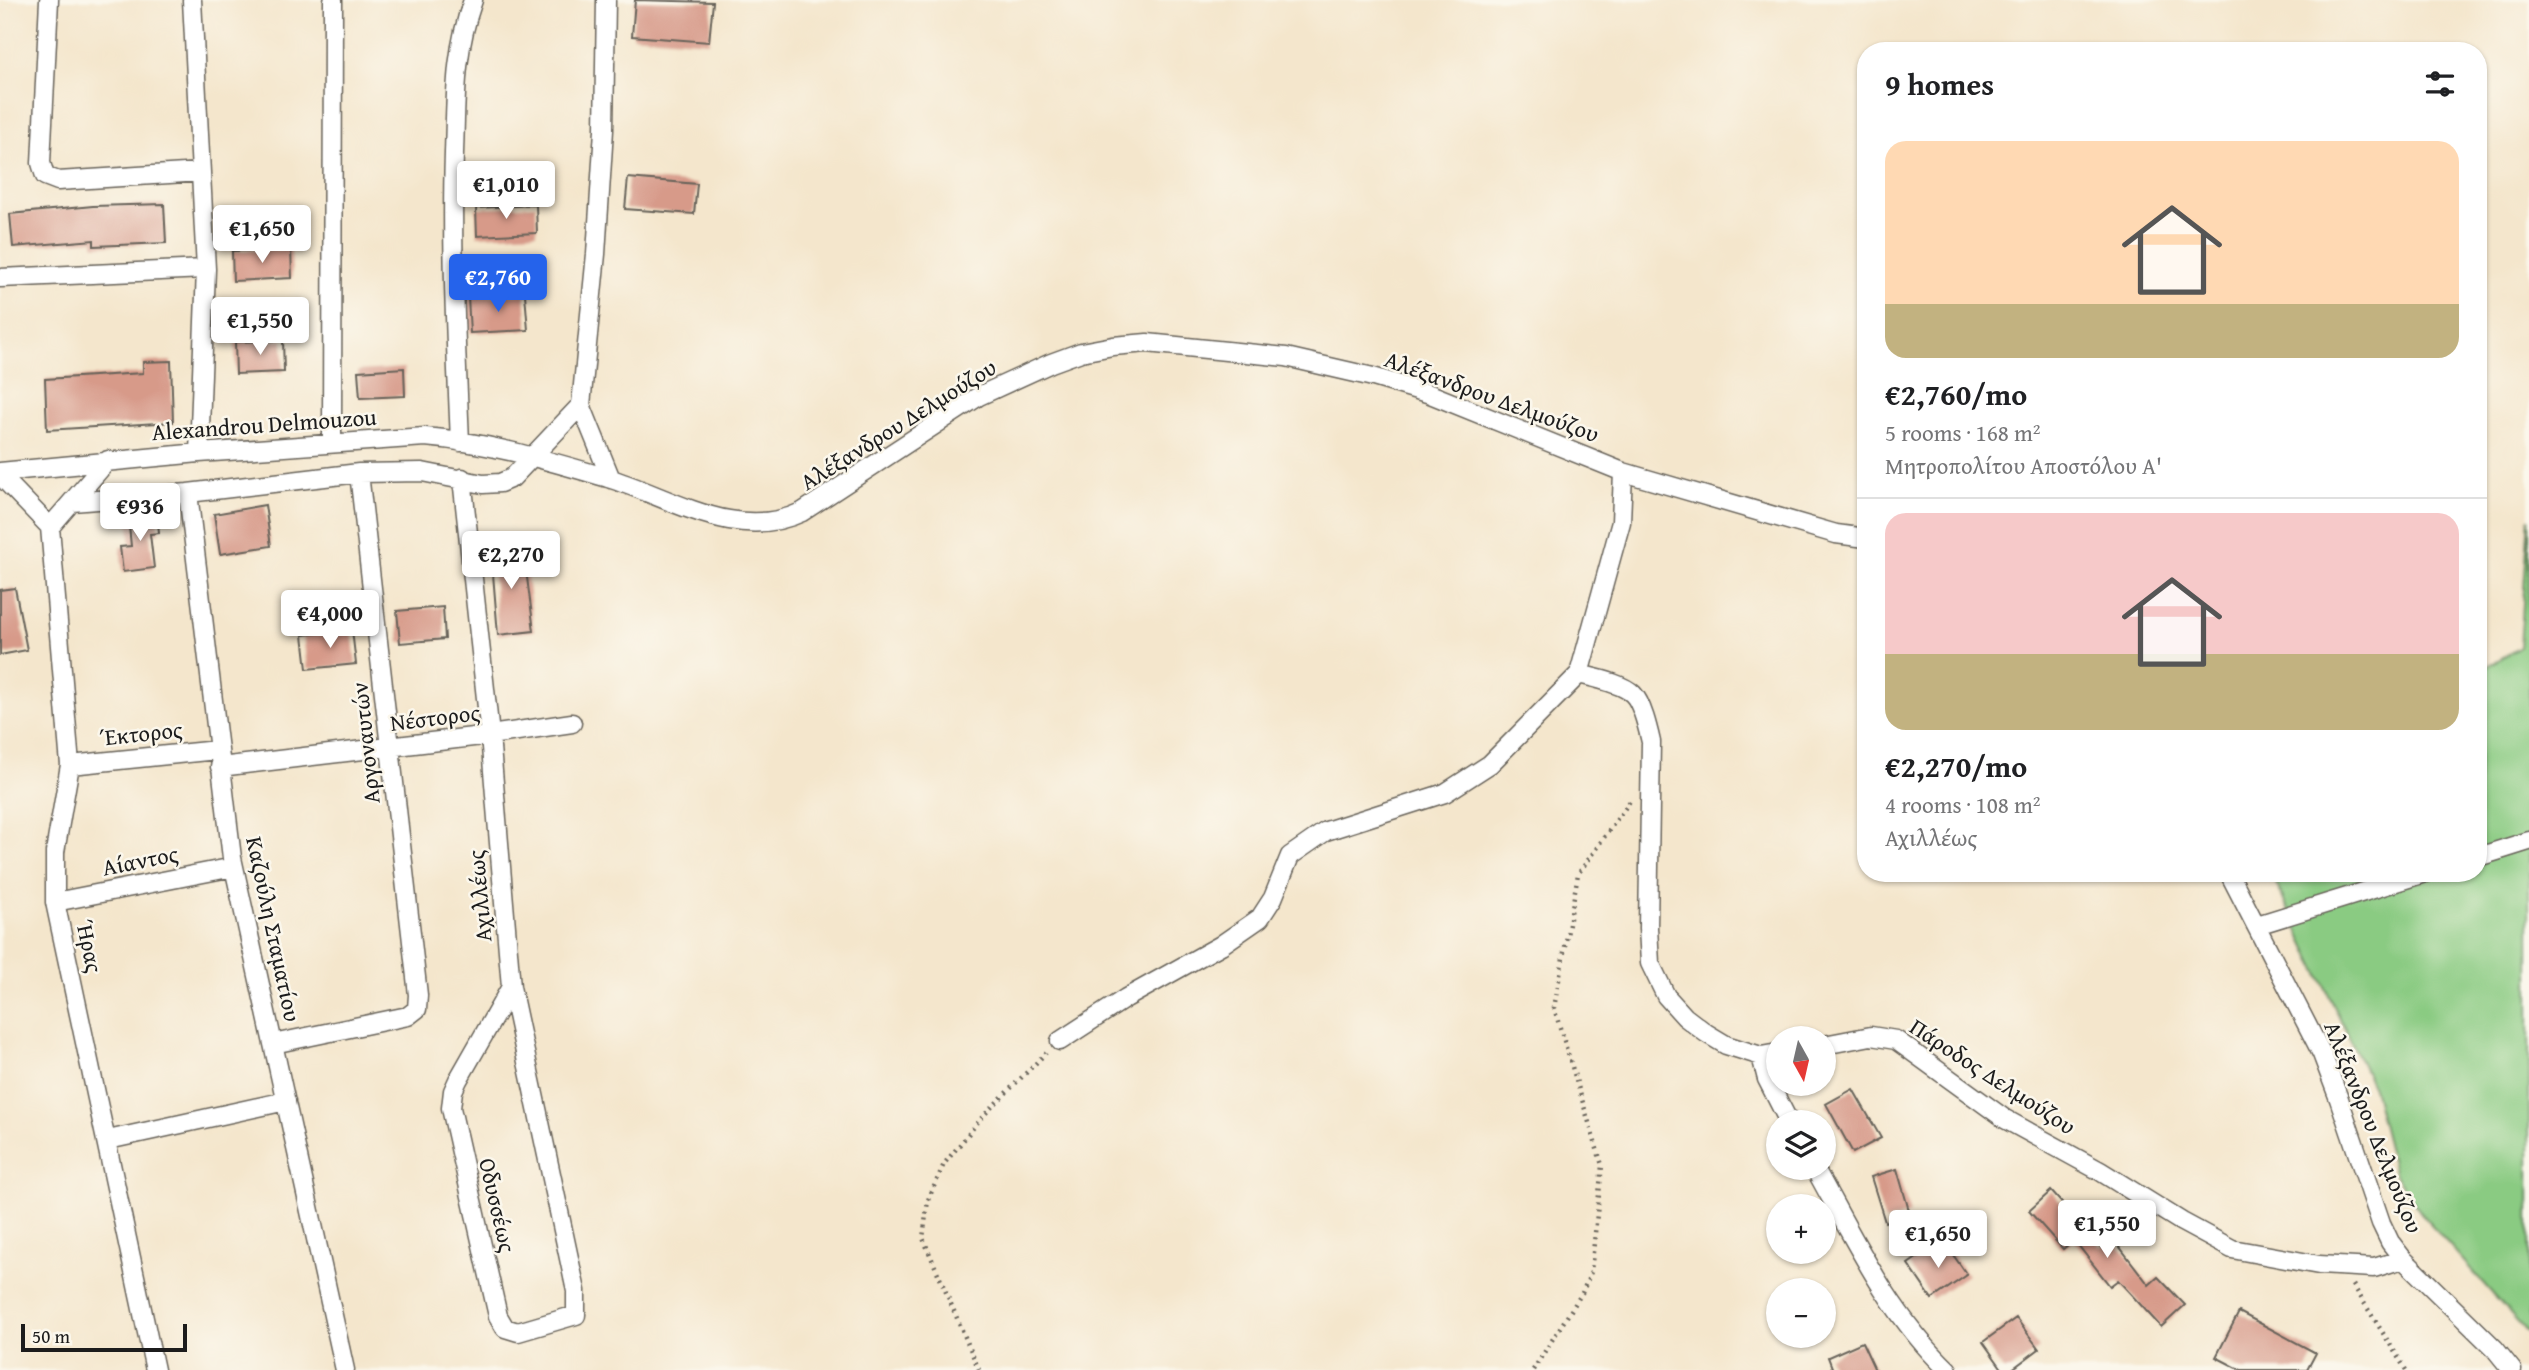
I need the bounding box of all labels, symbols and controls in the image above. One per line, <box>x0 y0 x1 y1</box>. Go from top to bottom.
text: 9 homes <box>1885 62 1994 106</box>
icon: filters <box>2421 65 2459 103</box>
pin: €1,010 <box>449 162 563 221</box>
text: €1,010 <box>473 167 539 200</box>
icon: home <box>2109 187 2235 313</box>
pin: €1,650 <box>205 205 319 265</box>
text: €1,650 <box>229 211 295 244</box>
pin: €2,760 <box>441 254 555 314</box>
text: €2,760 <box>465 260 531 293</box>
pin: €1,550 <box>203 298 317 357</box>
text: €1,550 <box>227 303 293 336</box>
street label: Αλέξανδρου Δελμούζου <box>1380 342 1604 450</box>
street label: Αλέξανδρου Δελμούζου <box>794 350 1003 498</box>
text: €2,760/mo <box>1885 372 2027 416</box>
street label: Alexandrou Delmouzou <box>150 400 378 448</box>
text: 5 rooms · 168 m² <box>1885 416 2040 449</box>
text: Μητροπολίτου Αποστόλου Α' <box>1885 449 2162 482</box>
pin: €936 <box>99 484 181 543</box>
text: €936 <box>116 489 164 522</box>
pin: €2,270 <box>454 532 568 591</box>
text: €2,270 <box>478 537 544 570</box>
icon: home <box>2109 559 2235 685</box>
pin: €4,000 <box>273 590 387 650</box>
text: €4,000 <box>297 596 363 629</box>
street label: Αργοναυτών <box>342 680 388 805</box>
street label: Νέστορος <box>388 695 482 739</box>
street label: Έκτορος <box>98 712 184 754</box>
text: €2,270/mo <box>1885 744 2027 788</box>
text: 4 rooms · 108 m² <box>1885 788 2040 821</box>
text: Αχιλλέως <box>1885 821 1977 854</box>
street label: Καζούλη Σταματίου <box>238 833 310 1025</box>
street label: Αίαντος <box>99 836 181 883</box>
street label: Αχιλλέως <box>459 848 499 943</box>
street label: Ήρας <box>68 916 112 976</box>
street label: Πάροδος Δελμούζου <box>1904 1010 2083 1142</box>
street label: Αλέξανδρου Δελμούζου <box>2316 1016 2432 1238</box>
north arrow <box>1766 1026 1836 1096</box>
map controls <box>1766 1026 1836 1348</box>
button: layers <box>1766 1110 1836 1180</box>
street label: Οδυσσέως <box>471 1155 525 1256</box>
button: + <box>1766 1194 1836 1264</box>
pin: €1,550 <box>2050 1200 2164 1260</box>
text: €1,550 <box>2074 1206 2140 1239</box>
pin: €1,650 <box>1881 1210 1995 1270</box>
text: €1,650 <box>1905 1216 1971 1249</box>
button: − <box>1766 1278 1836 1348</box>
scale bar <box>21 1321 187 1353</box>
text: 50 m <box>32 1322 70 1350</box>

